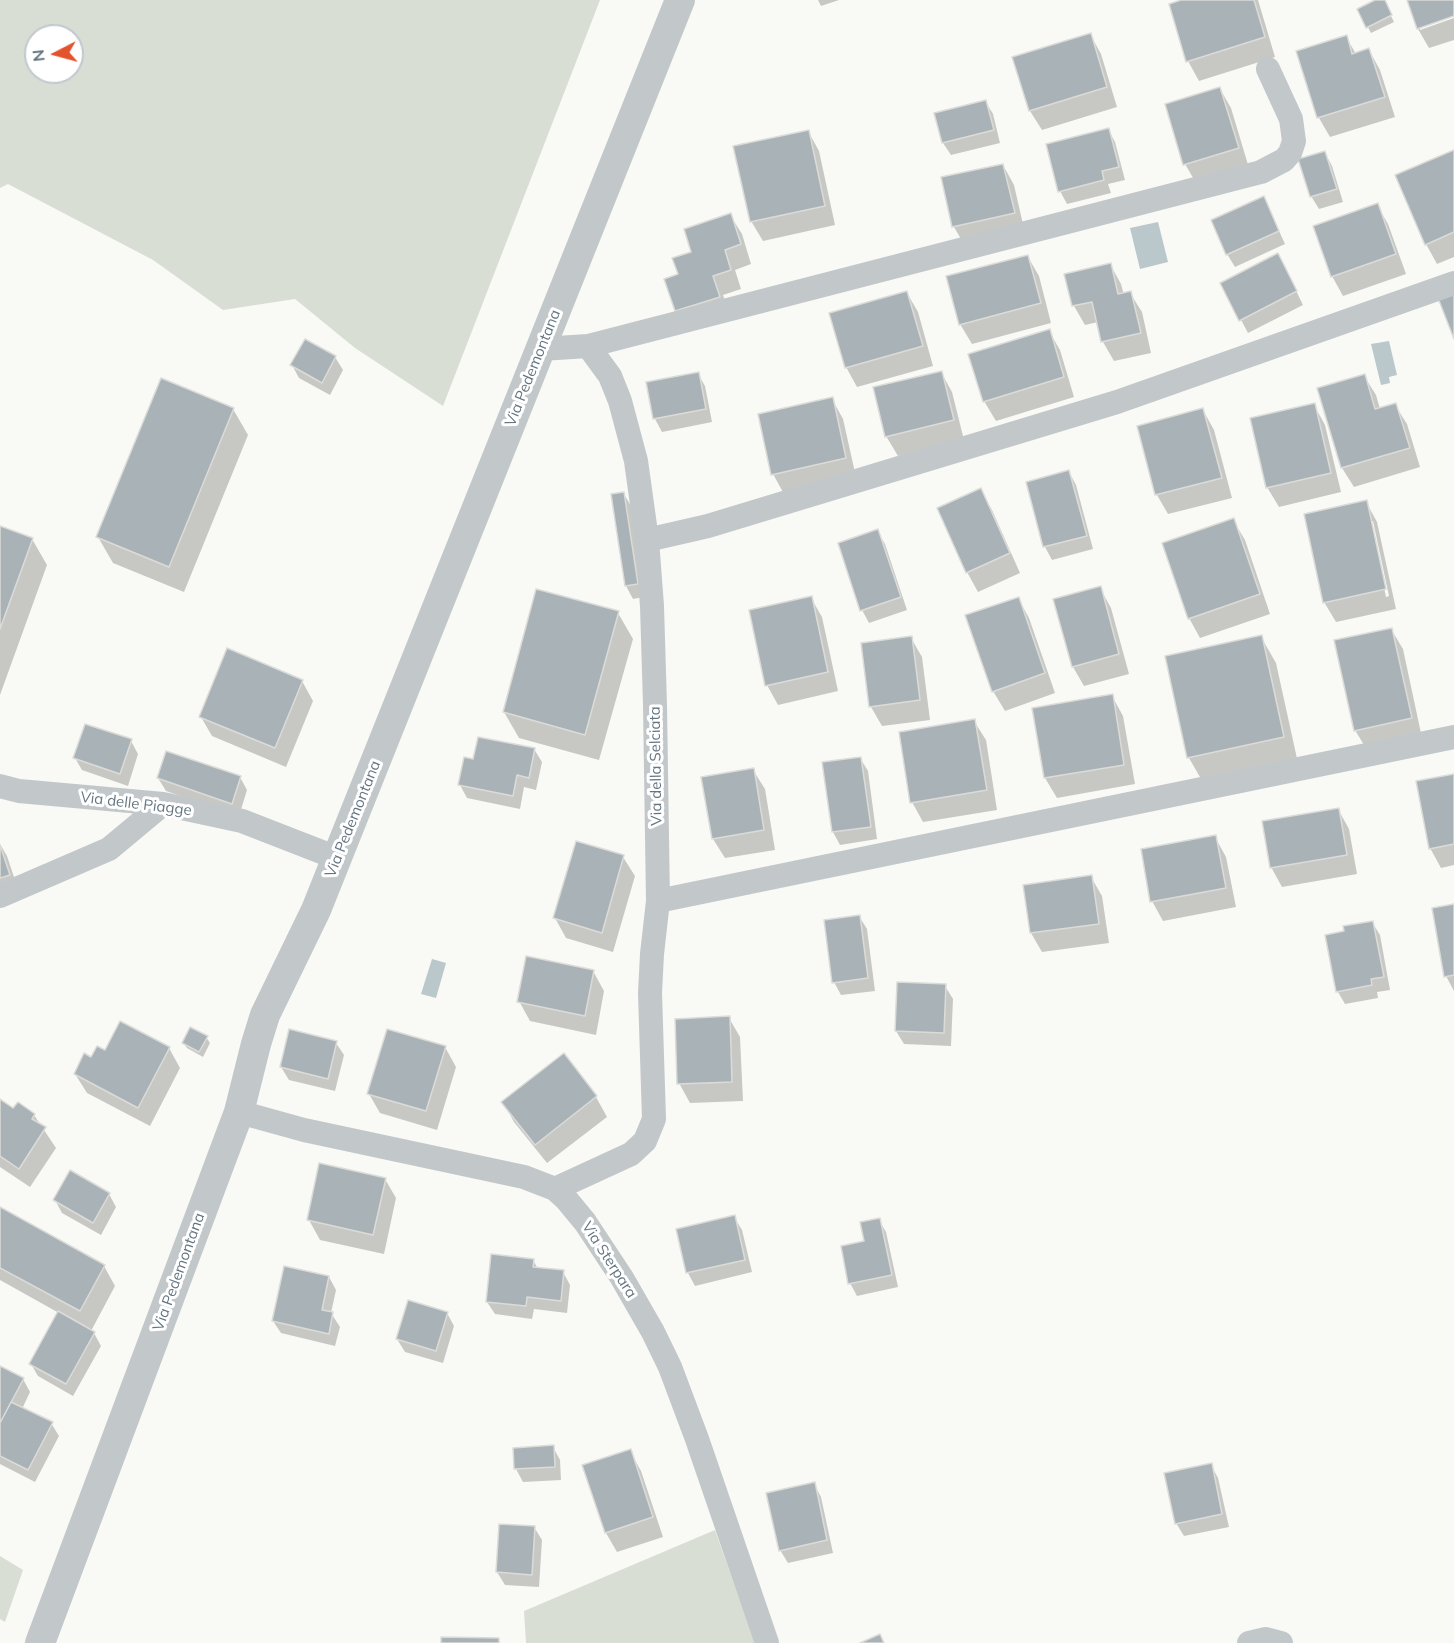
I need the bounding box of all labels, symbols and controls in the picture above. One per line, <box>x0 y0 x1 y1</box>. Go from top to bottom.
north arrow <box>24 24 84 84</box>
text: N <box>28 49 49 63</box>
street label: Via Pedemontana <box>501 307 565 429</box>
street label: Via della Selciata <box>646 706 666 826</box>
street label: Via Pedemontana <box>321 758 385 880</box>
street label: Via delle Piagge <box>79 788 193 820</box>
street label: Via Pedemontana <box>149 1211 209 1333</box>
street label: Via Sterpara <box>578 1218 640 1302</box>

